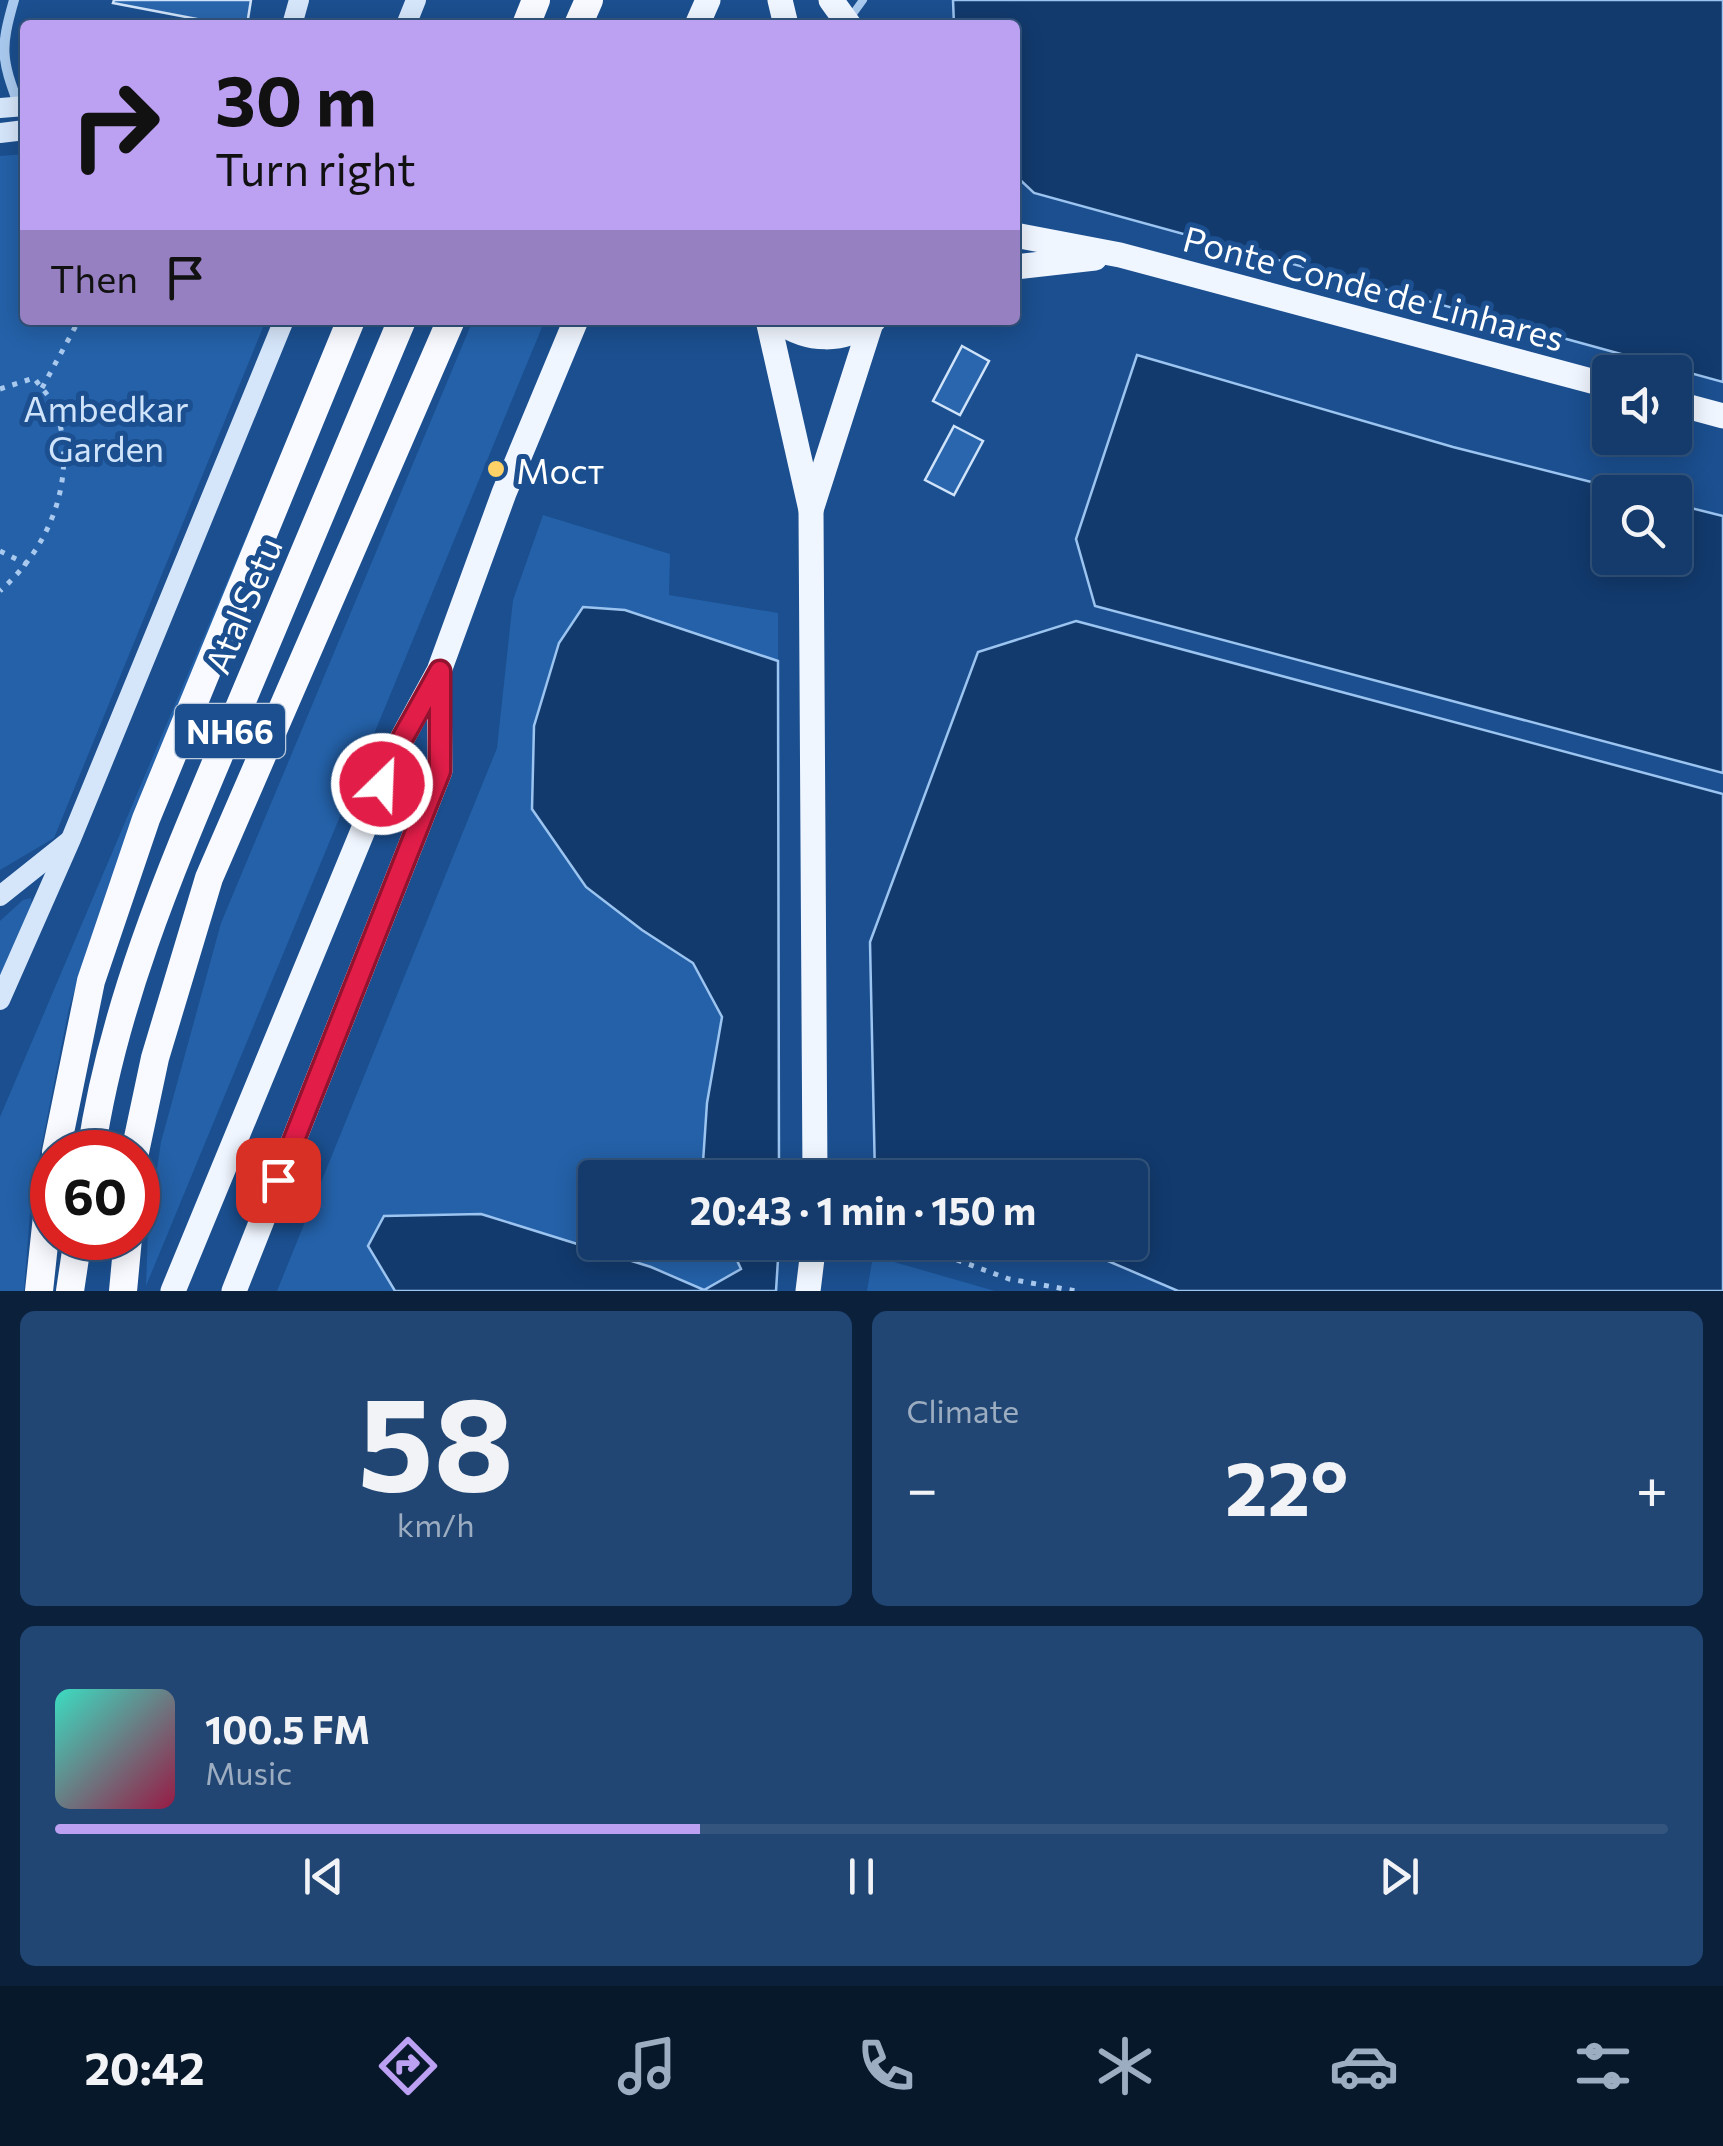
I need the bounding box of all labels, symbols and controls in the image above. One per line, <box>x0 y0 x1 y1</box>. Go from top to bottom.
text: 30 m <box>215 55 377 140</box>
icon: right <box>50 60 180 190</box>
text: Turn right <box>215 140 416 195</box>
street label: Ponte Conde de Linhares <box>1179 215 1569 359</box>
icon: arrive <box>158 250 213 305</box>
text: Then <box>50 254 138 301</box>
map controls <box>1592 355 1692 575</box>
button: sound <box>1592 355 1692 455</box>
park label: Ambedkar Garden <box>23 386 189 469</box>
place label: Мост <box>516 448 604 491</box>
marker: Мост <box>485 458 507 480</box>
button: search <box>1592 475 1692 575</box>
street label: Atal Setu <box>194 530 290 680</box>
road number: NH66 <box>175 704 285 758</box>
position arrow <box>330 732 434 836</box>
speed limit sign: 60 <box>30 1130 160 1260</box>
pin <box>236 1138 321 1223</box>
icon: arrive <box>251 1153 306 1208</box>
text: 20:43 · 1 min · 150 m <box>690 1186 1036 1233</box>
text: 58 <box>358 1359 514 1518</box>
text: Climate <box>907 1390 1019 1430</box>
text: 22° <box>1225 1440 1348 1531</box>
text: − <box>907 1453 938 1520</box>
text: + <box>1636 1453 1668 1520</box>
text: km/h <box>397 1504 475 1544</box>
text: 100.5 FM <box>205 1705 370 1752</box>
text: Music <box>205 1752 292 1792</box>
icon: previous <box>296 1849 351 1904</box>
icon: pause <box>834 1849 889 1904</box>
icon: next <box>1372 1849 1427 1904</box>
icon: directions <box>373 2031 443 2101</box>
icon: music <box>612 2031 682 2101</box>
icon: phone <box>851 2031 921 2101</box>
icon: climate <box>1090 2031 1160 2101</box>
icon: car <box>1329 2031 1399 2101</box>
icon: filters <box>1568 2031 1638 2101</box>
text: 20:42 <box>84 2039 205 2094</box>

